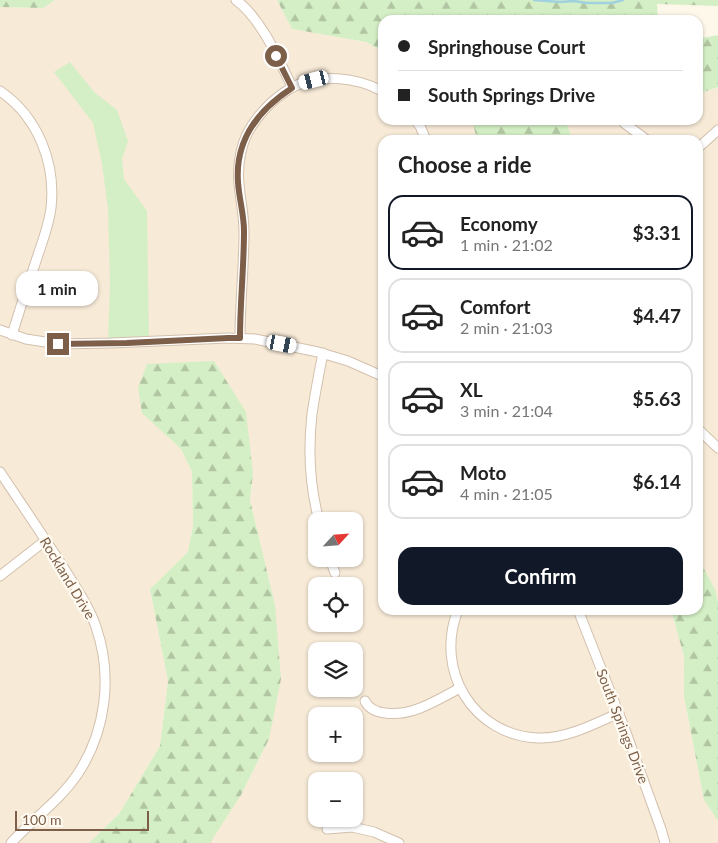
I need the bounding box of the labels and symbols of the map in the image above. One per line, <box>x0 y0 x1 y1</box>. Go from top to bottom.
route start <box>265 45 287 67</box>
car <box>297 69 330 91</box>
callout: 1 min <box>17 272 99 306</box>
route end <box>47 333 69 355</box>
car <box>265 334 298 354</box>
north arrow <box>308 512 362 568</box>
street label: Rockland Drive <box>37 534 99 622</box>
street label: South Springs Drive <box>593 666 653 786</box>
scale bar <box>15 808 149 831</box>

